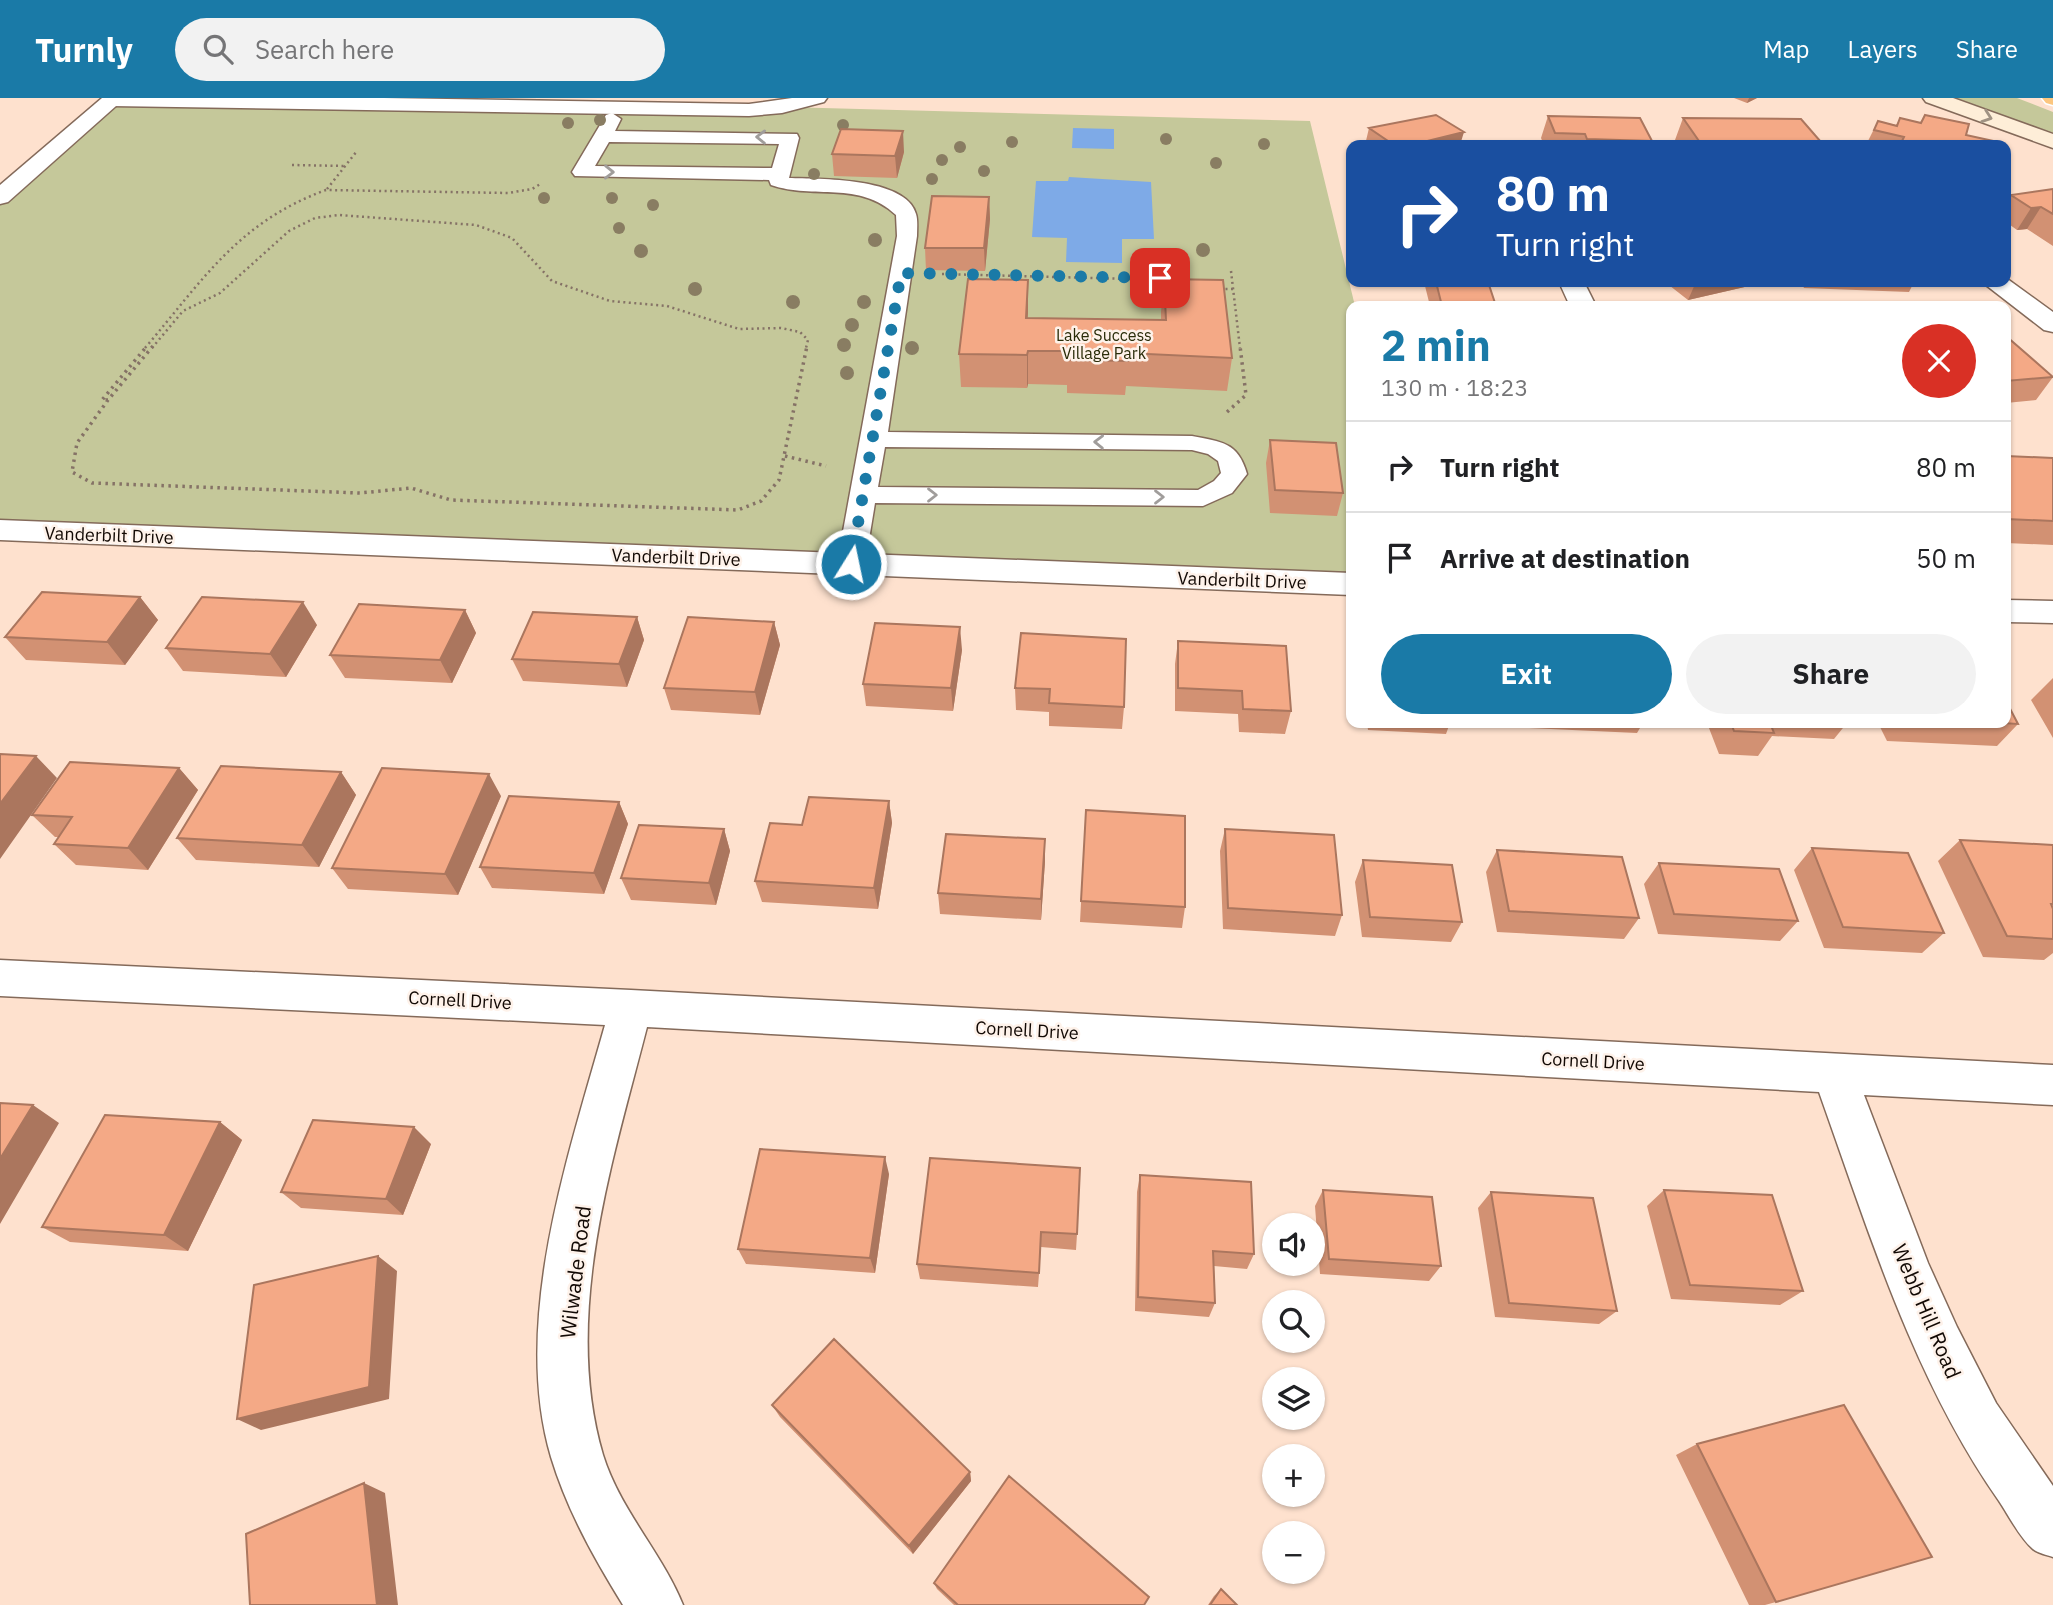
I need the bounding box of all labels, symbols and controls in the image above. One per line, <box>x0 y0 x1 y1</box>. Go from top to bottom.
search box <box>175 18 665 81</box>
text: Turnly <box>35 28 133 71</box>
icon: search <box>199 30 237 68</box>
text: Search here <box>255 32 394 66</box>
text: Map <box>1763 33 1810 65</box>
text: Layers <box>1848 33 1918 65</box>
text: Share <box>1956 33 2018 65</box>
one-way arrow <box>1981 109 1993 123</box>
one-way arrow <box>755 130 766 145</box>
text: 80 m <box>1496 161 1610 224</box>
one-way arrow <box>604 164 615 180</box>
icon: right <box>1381 168 1472 259</box>
text: Turn right <box>1496 223 1634 265</box>
pin <box>1130 248 1190 308</box>
icon: arrive <box>1141 259 1179 297</box>
text: 2 min <box>1381 318 1491 373</box>
button: close <box>1902 324 1976 398</box>
park label: Lake Success Village Park <box>1056 325 1152 363</box>
text: 130 m · 18:23 <box>1381 372 1528 402</box>
one-way arrow <box>1093 434 1104 450</box>
icon: right <box>1381 448 1419 486</box>
text: Turn right <box>1440 450 1559 484</box>
text: 80 m <box>1916 450 1976 484</box>
one-way arrow <box>927 487 937 503</box>
one-way arrow <box>1154 489 1165 505</box>
street label: Vanderbilt Drive <box>44 521 174 549</box>
position arrow <box>814 527 888 601</box>
icon: arrive <box>1381 539 1419 577</box>
text: Arrive at destination <box>1440 541 1690 575</box>
text: 50 m <box>1916 541 1976 575</box>
street label: Vanderbilt Drive <box>611 543 741 571</box>
street label: Vanderbilt Drive <box>1177 566 1307 594</box>
button: Exit <box>1381 634 1672 714</box>
button: Share <box>1686 634 1976 714</box>
street label: Cornell Drive <box>408 986 512 1014</box>
street label: Cornell Drive <box>975 1016 1079 1044</box>
street label: Cornell Drive <box>1541 1047 1645 1075</box>
street label: Wilwade Road <box>553 1204 597 1340</box>
map controls <box>1262 1213 1325 1584</box>
button: sound <box>1262 1213 1325 1276</box>
street label: Webb Hill Road <box>1886 1239 1968 1383</box>
button: search <box>1262 1290 1325 1353</box>
button: layers <box>1262 1367 1325 1430</box>
button: + <box>1262 1444 1325 1507</box>
button: − <box>1262 1521 1325 1584</box>

